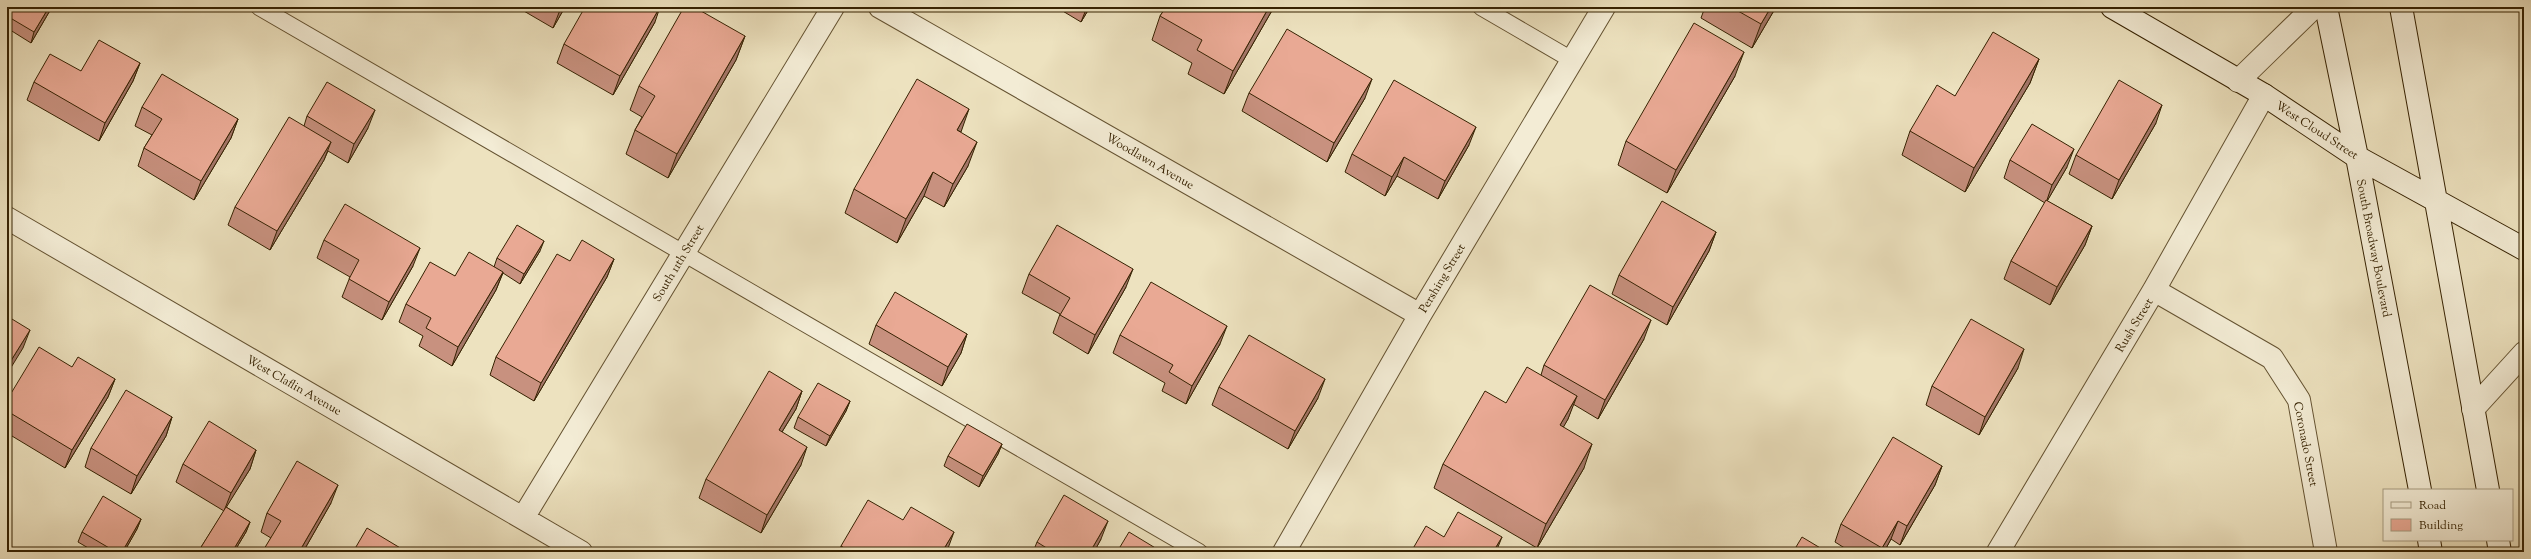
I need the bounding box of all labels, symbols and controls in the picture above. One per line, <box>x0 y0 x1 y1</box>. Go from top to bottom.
street label: West Cloud Street <box>2271 97 2362 164</box>
street label: Woodlawn Avenue <box>1102 129 1197 195</box>
street label: South Broadway Boulevard <box>2351 178 2395 319</box>
street label: South 11th Street <box>649 222 709 306</box>
street label: Pershing Street <box>1415 240 1471 317</box>
street label: Rush Street <box>2112 295 2158 356</box>
street label: West Claflin Avenue <box>243 351 345 421</box>
street label: Coronado Street <box>2288 400 2322 488</box>
legend <box>2383 489 2513 541</box>
text: Road <box>2419 497 2446 515</box>
text: Building <box>2419 517 2463 535</box>

